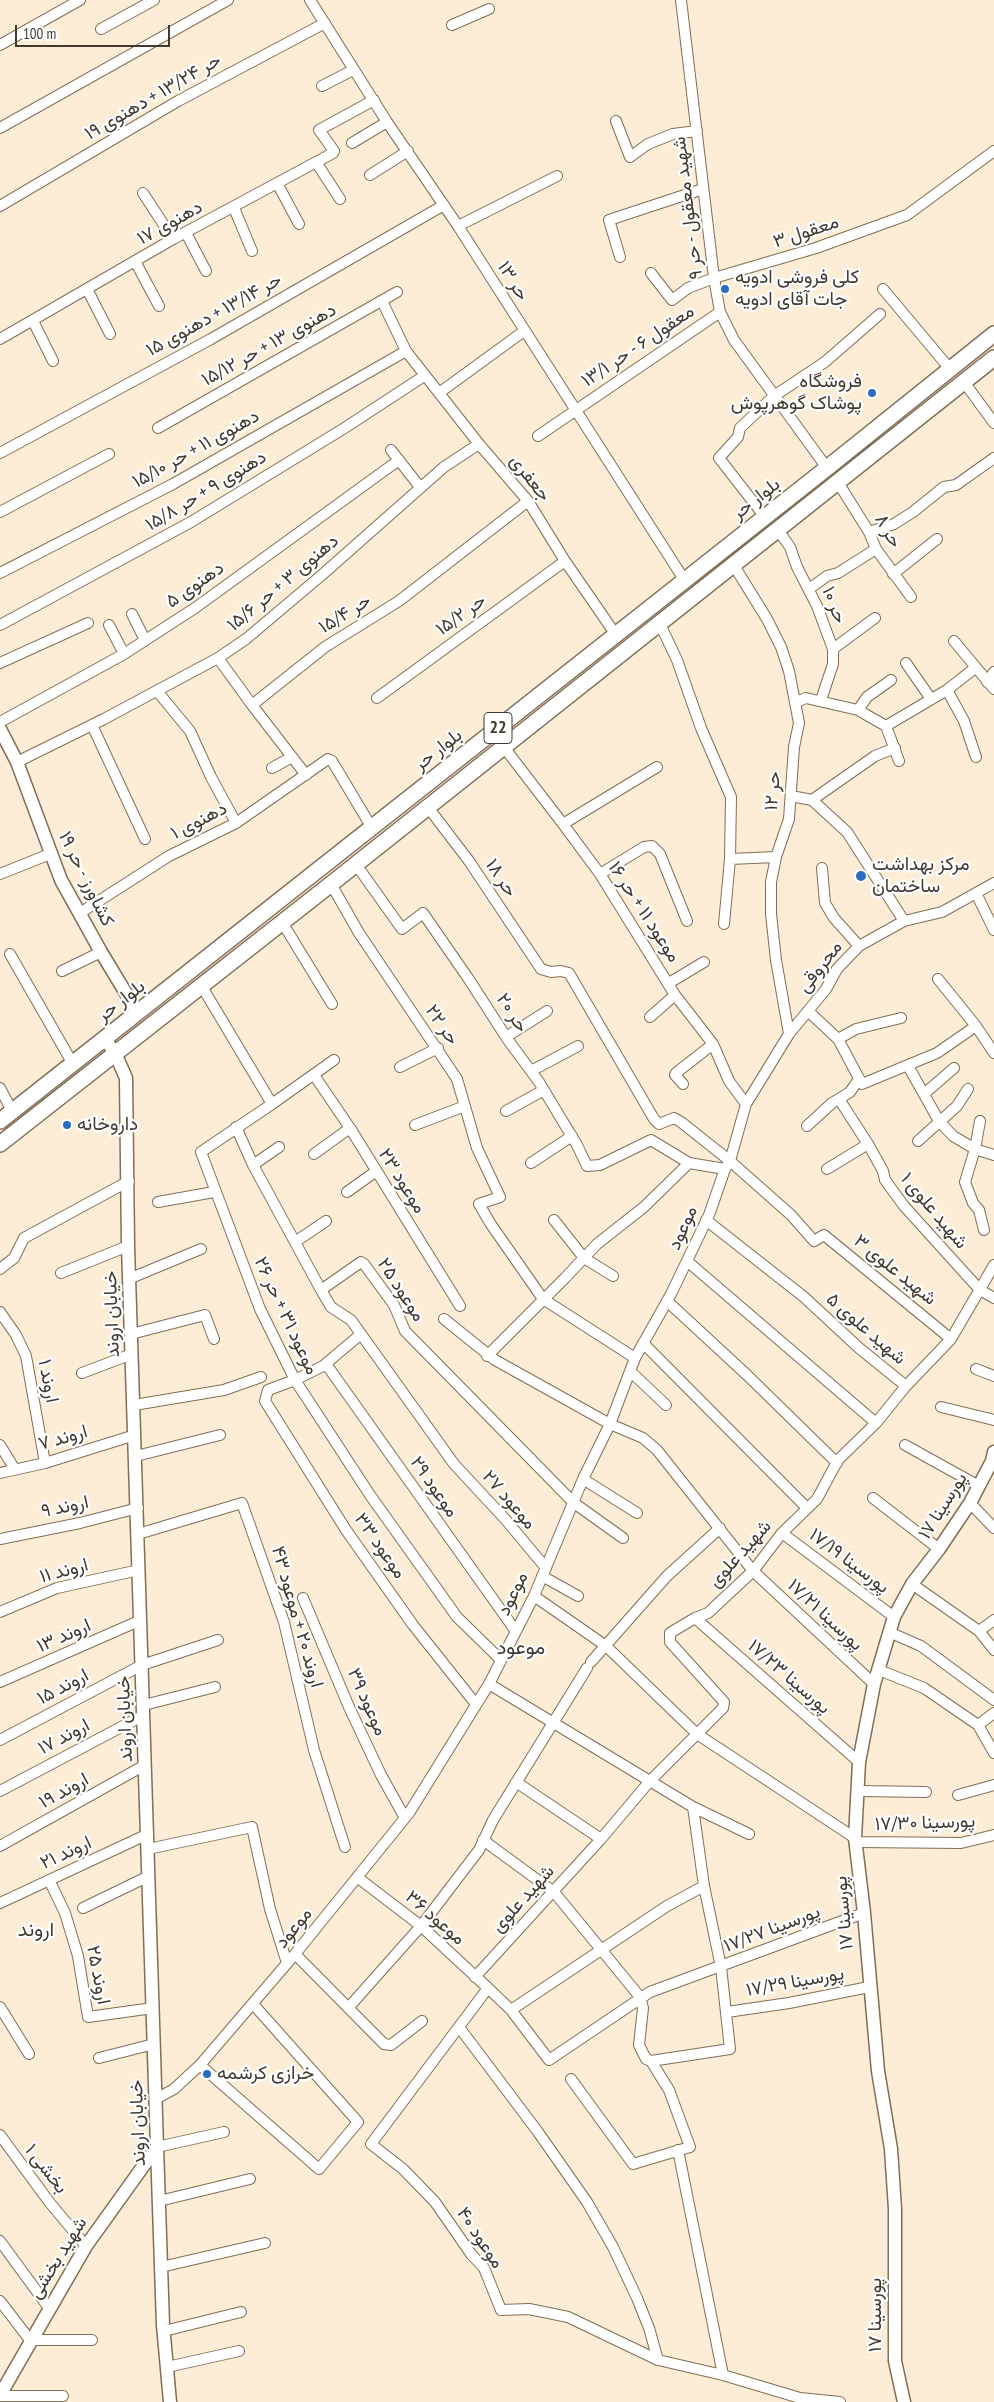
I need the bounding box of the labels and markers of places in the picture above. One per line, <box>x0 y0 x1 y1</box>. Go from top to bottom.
place label: کلی فروشی ادویه جات آقای ادویه <box>735 267 859 311</box>
marker: کلی فروشی ادویه جات آقای ادویه <box>719 283 731 295</box>
place label: فروشگاه پوشاک گوهرپوش <box>731 371 862 415</box>
marker: فروشگاه پوشاک گوهرپوش <box>866 387 878 399</box>
place label: مرکز بهداشت ساختمان <box>872 854 970 898</box>
marker: مرکز بهداشت ساختمان <box>854 869 868 883</box>
place label: داروخانه <box>77 1114 138 1136</box>
marker: داروخانه <box>61 1119 73 1131</box>
place label: خرازی کرشمه <box>217 2063 314 2085</box>
marker: خرازی کرشمه <box>201 2068 213 2080</box>

